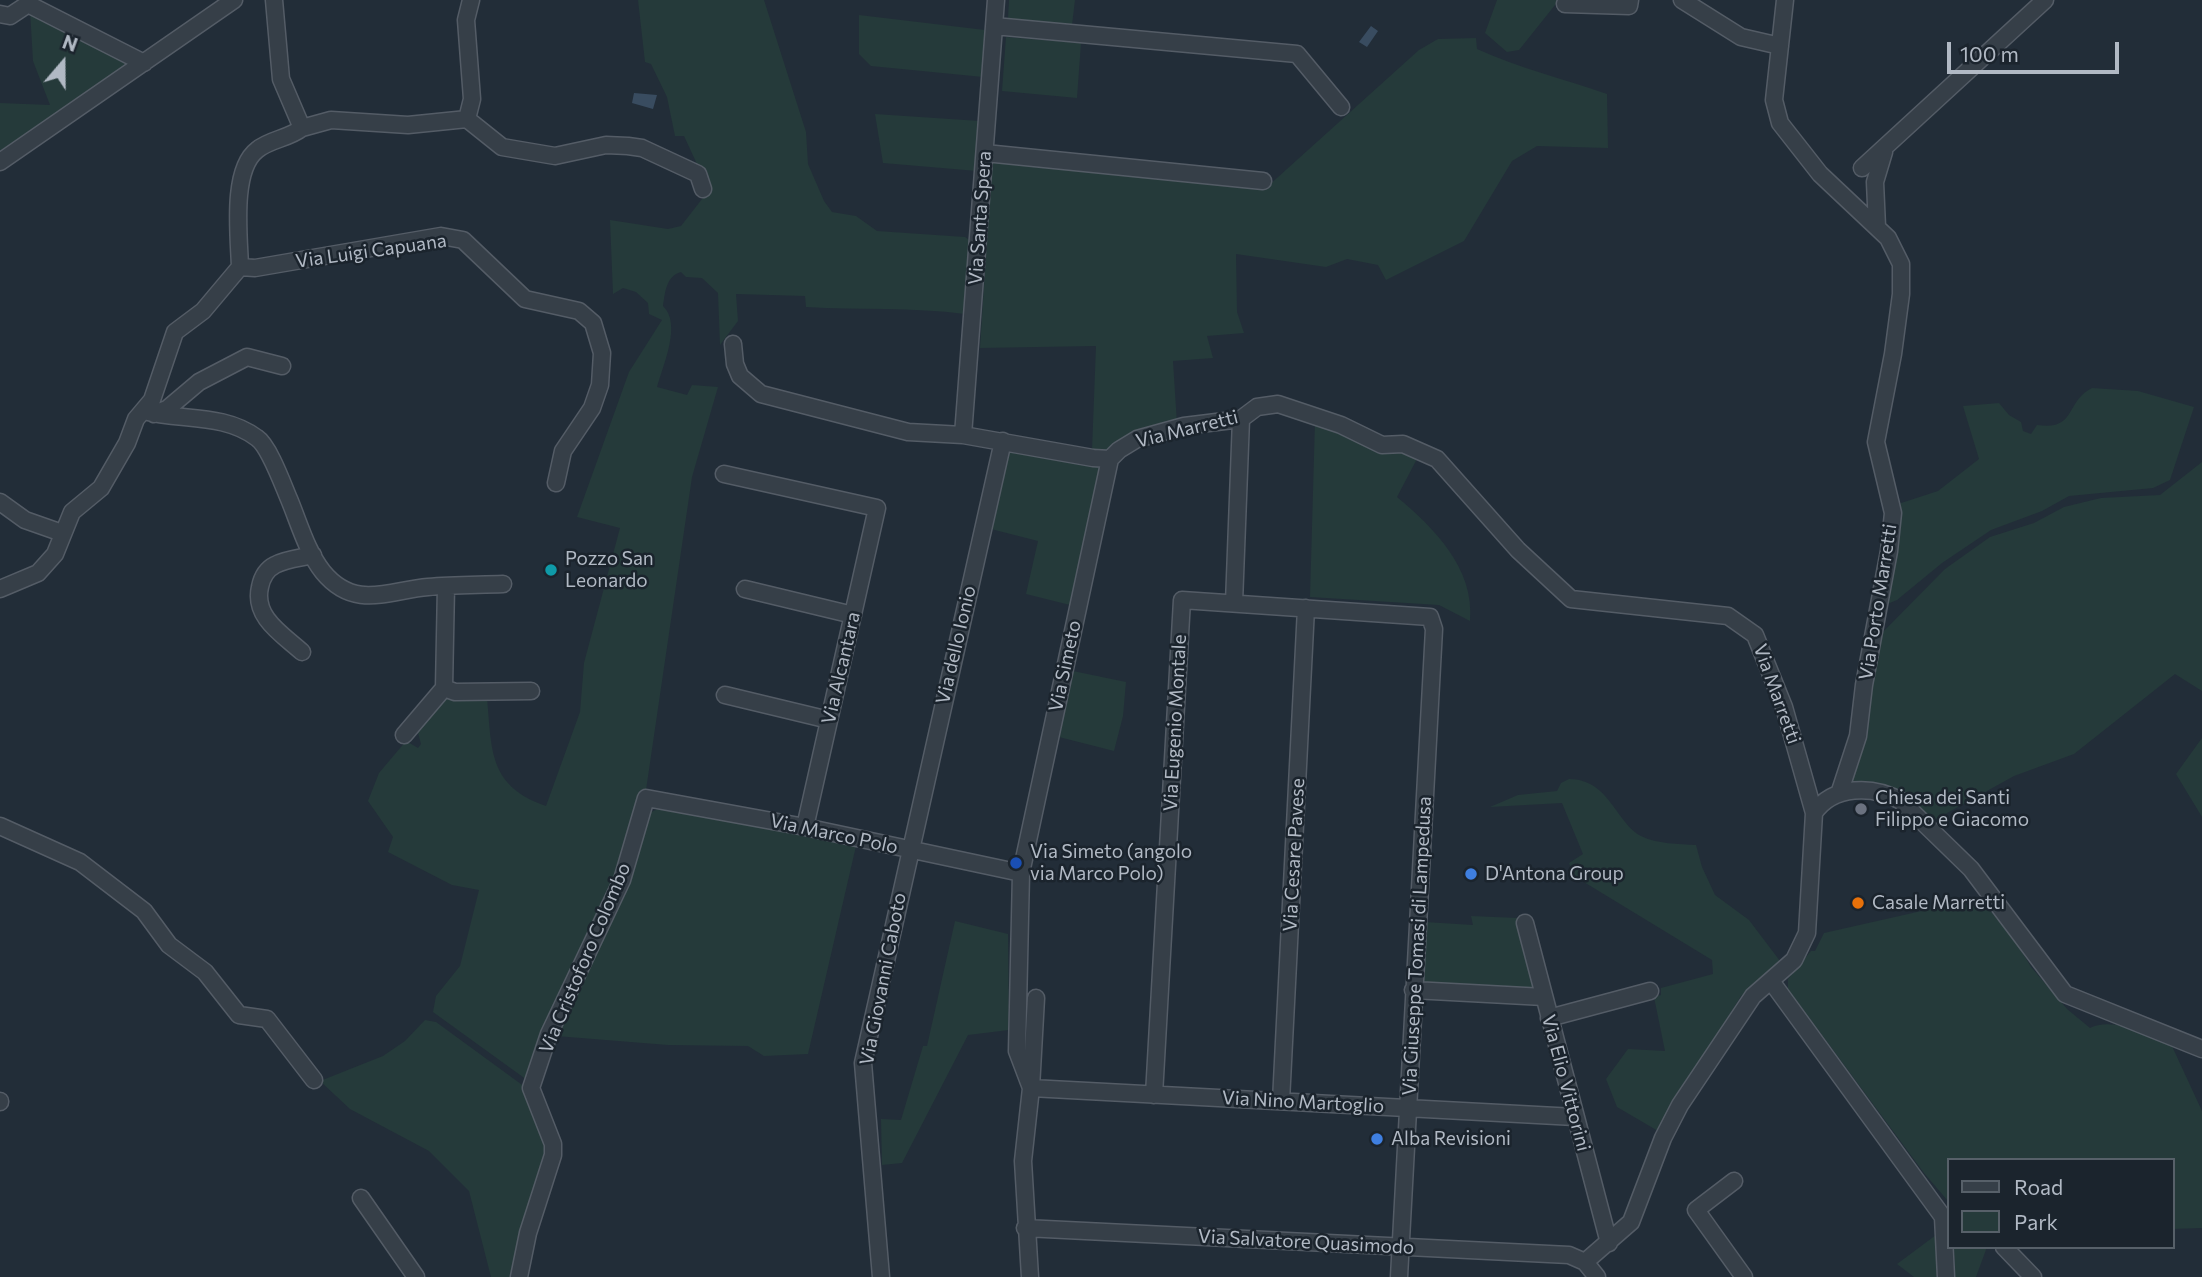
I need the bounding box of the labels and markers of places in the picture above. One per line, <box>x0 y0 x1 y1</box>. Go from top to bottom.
place label: Pozzo San Leonardo <box>565 548 654 592</box>
marker: Pozzo San Leonardo <box>543 562 559 578</box>
place label: Chiesa dei Santi Filippo e Giacomo <box>1875 787 2029 831</box>
marker: Chiesa dei Santi Filippo e Giacomo <box>1853 801 1869 817</box>
place label: Via Simeto (angolo via Marco Polo) <box>1030 841 1192 885</box>
marker: Via Simeto (angolo via Marco Polo) <box>1008 855 1024 871</box>
place label: D'Antona Group <box>1485 863 1624 885</box>
marker: D'Antona Group <box>1463 866 1479 882</box>
place label: Casale Marretti <box>1872 892 2005 914</box>
marker: Casale Marretti <box>1850 895 1866 911</box>
place label: Alba Revisioni <box>1391 1128 1511 1150</box>
marker: Alba Revisioni <box>1369 1131 1385 1147</box>

